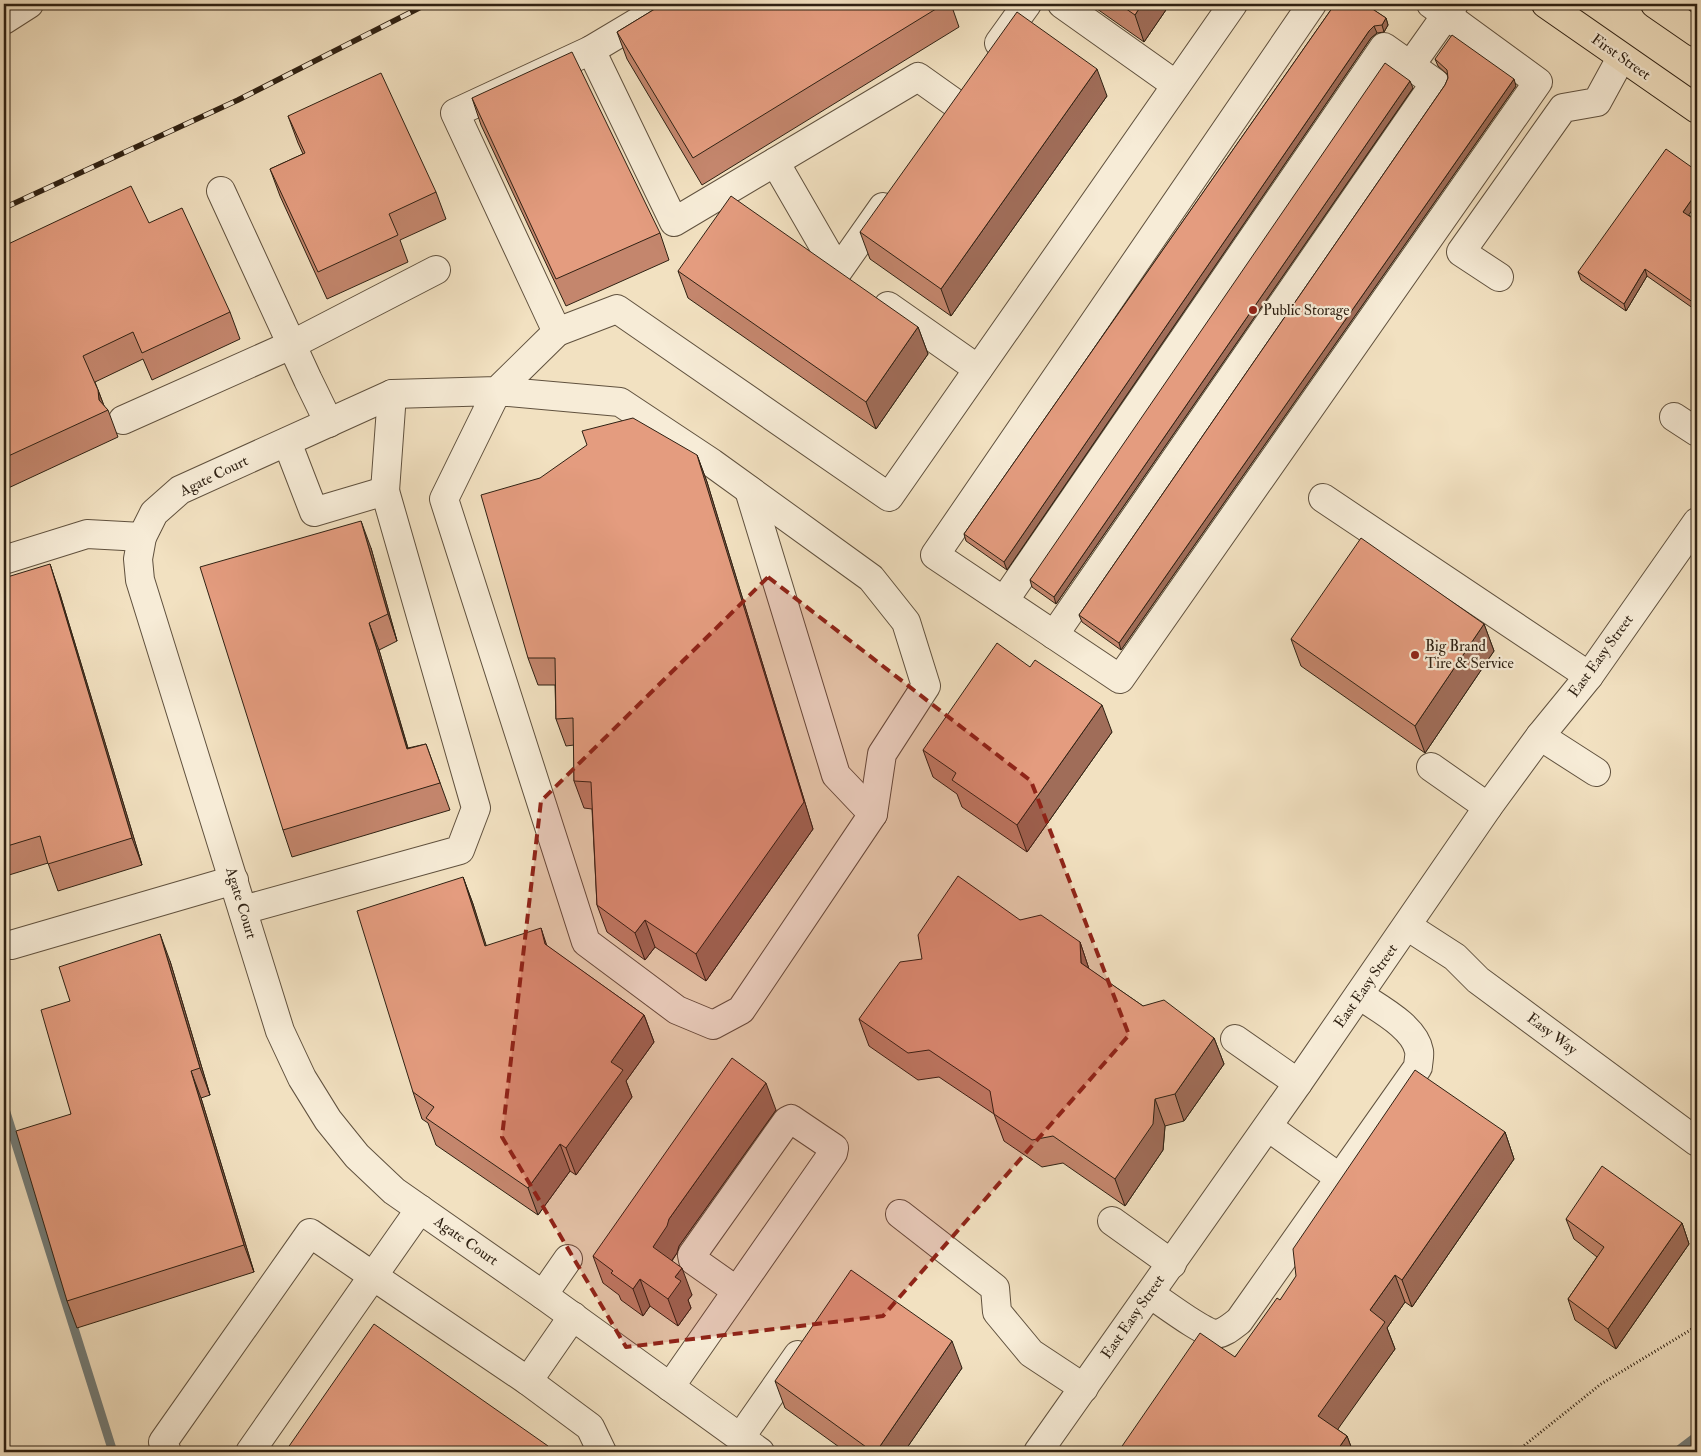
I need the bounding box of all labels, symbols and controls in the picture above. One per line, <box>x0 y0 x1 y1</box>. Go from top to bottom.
street label: First Street <box>1588 30 1654 84</box>
place label: Public Storage <box>1263 301 1350 320</box>
marker: Public Storage <box>1247 304 1259 316</box>
street label: Agate Court <box>176 451 251 501</box>
street label: East Easy Street <box>1564 611 1638 701</box>
place label: Big Brand Tire & Service <box>1425 637 1514 673</box>
marker: Big Brand Tire & Service <box>1409 649 1421 661</box>
street label: Agate Court <box>221 864 261 941</box>
street label: East Easy Street <box>1330 940 1402 1032</box>
street label: Easy Way <box>1523 1009 1581 1059</box>
street label: Agate Court <box>430 1211 502 1270</box>
street label: East Easy Street <box>1097 1271 1169 1363</box>

